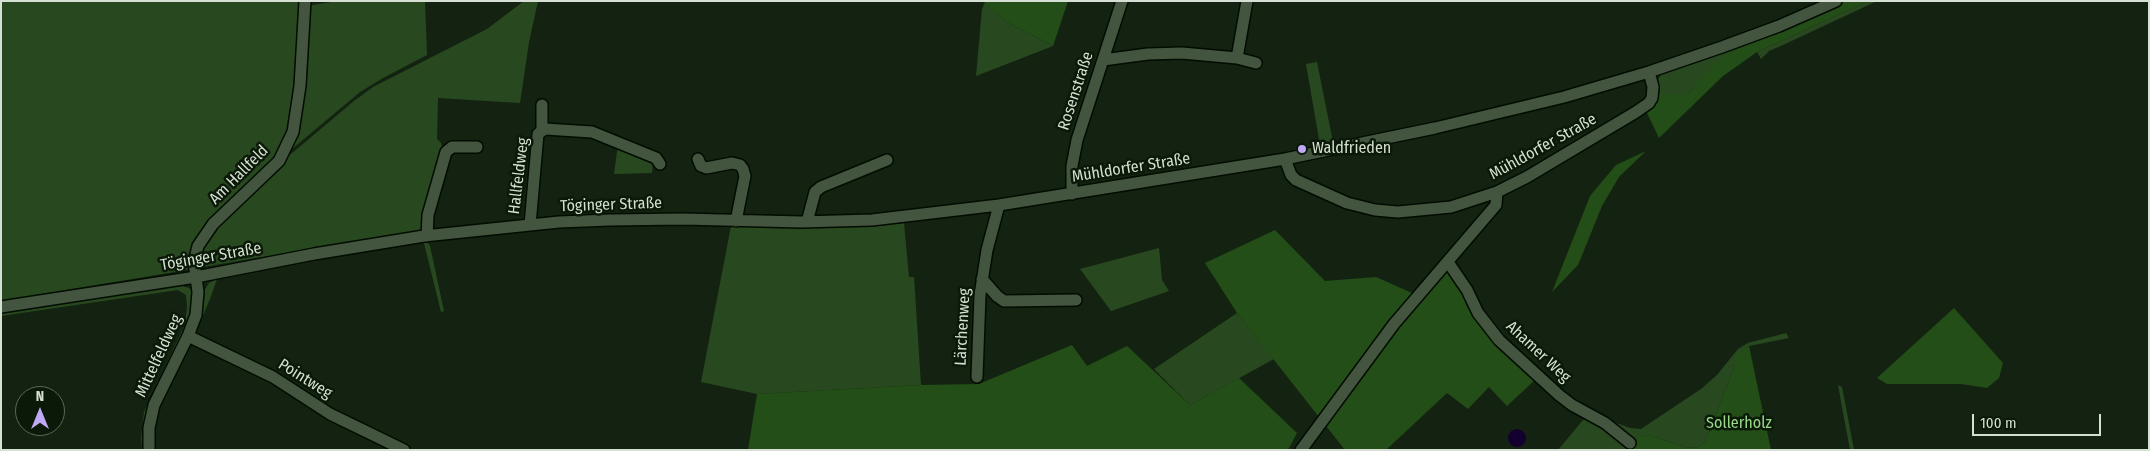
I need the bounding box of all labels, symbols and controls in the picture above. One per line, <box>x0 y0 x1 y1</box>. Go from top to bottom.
street label: Rosenstraße <box>1054 49 1098 133</box>
street label: Mühldorfer Straße <box>1486 110 1600 184</box>
street label: Hallfeldweg <box>505 137 533 215</box>
place label: Waldfrieden <box>1312 139 1391 159</box>
street label: Am Hallfeld <box>205 141 273 209</box>
marker: Waldfrieden <box>1296 143 1308 155</box>
street label: Mühldorfer Straße <box>1071 149 1191 187</box>
street label: Töginger Straße <box>560 194 662 216</box>
street label: Töginger Straße <box>159 239 263 275</box>
street label: Lärchenweg <box>951 288 975 366</box>
street label: Mittelfeldweg <box>131 312 187 400</box>
street label: Ahamer Weg <box>1502 317 1574 387</box>
street label: Pointweg <box>275 355 335 403</box>
north arrow <box>15 386 65 436</box>
text: N <box>36 388 44 405</box>
scale bar <box>1975 404 2104 436</box>
park label: Sollerholz <box>1706 414 1772 434</box>
text: 100 m <box>1980 414 2017 432</box>

